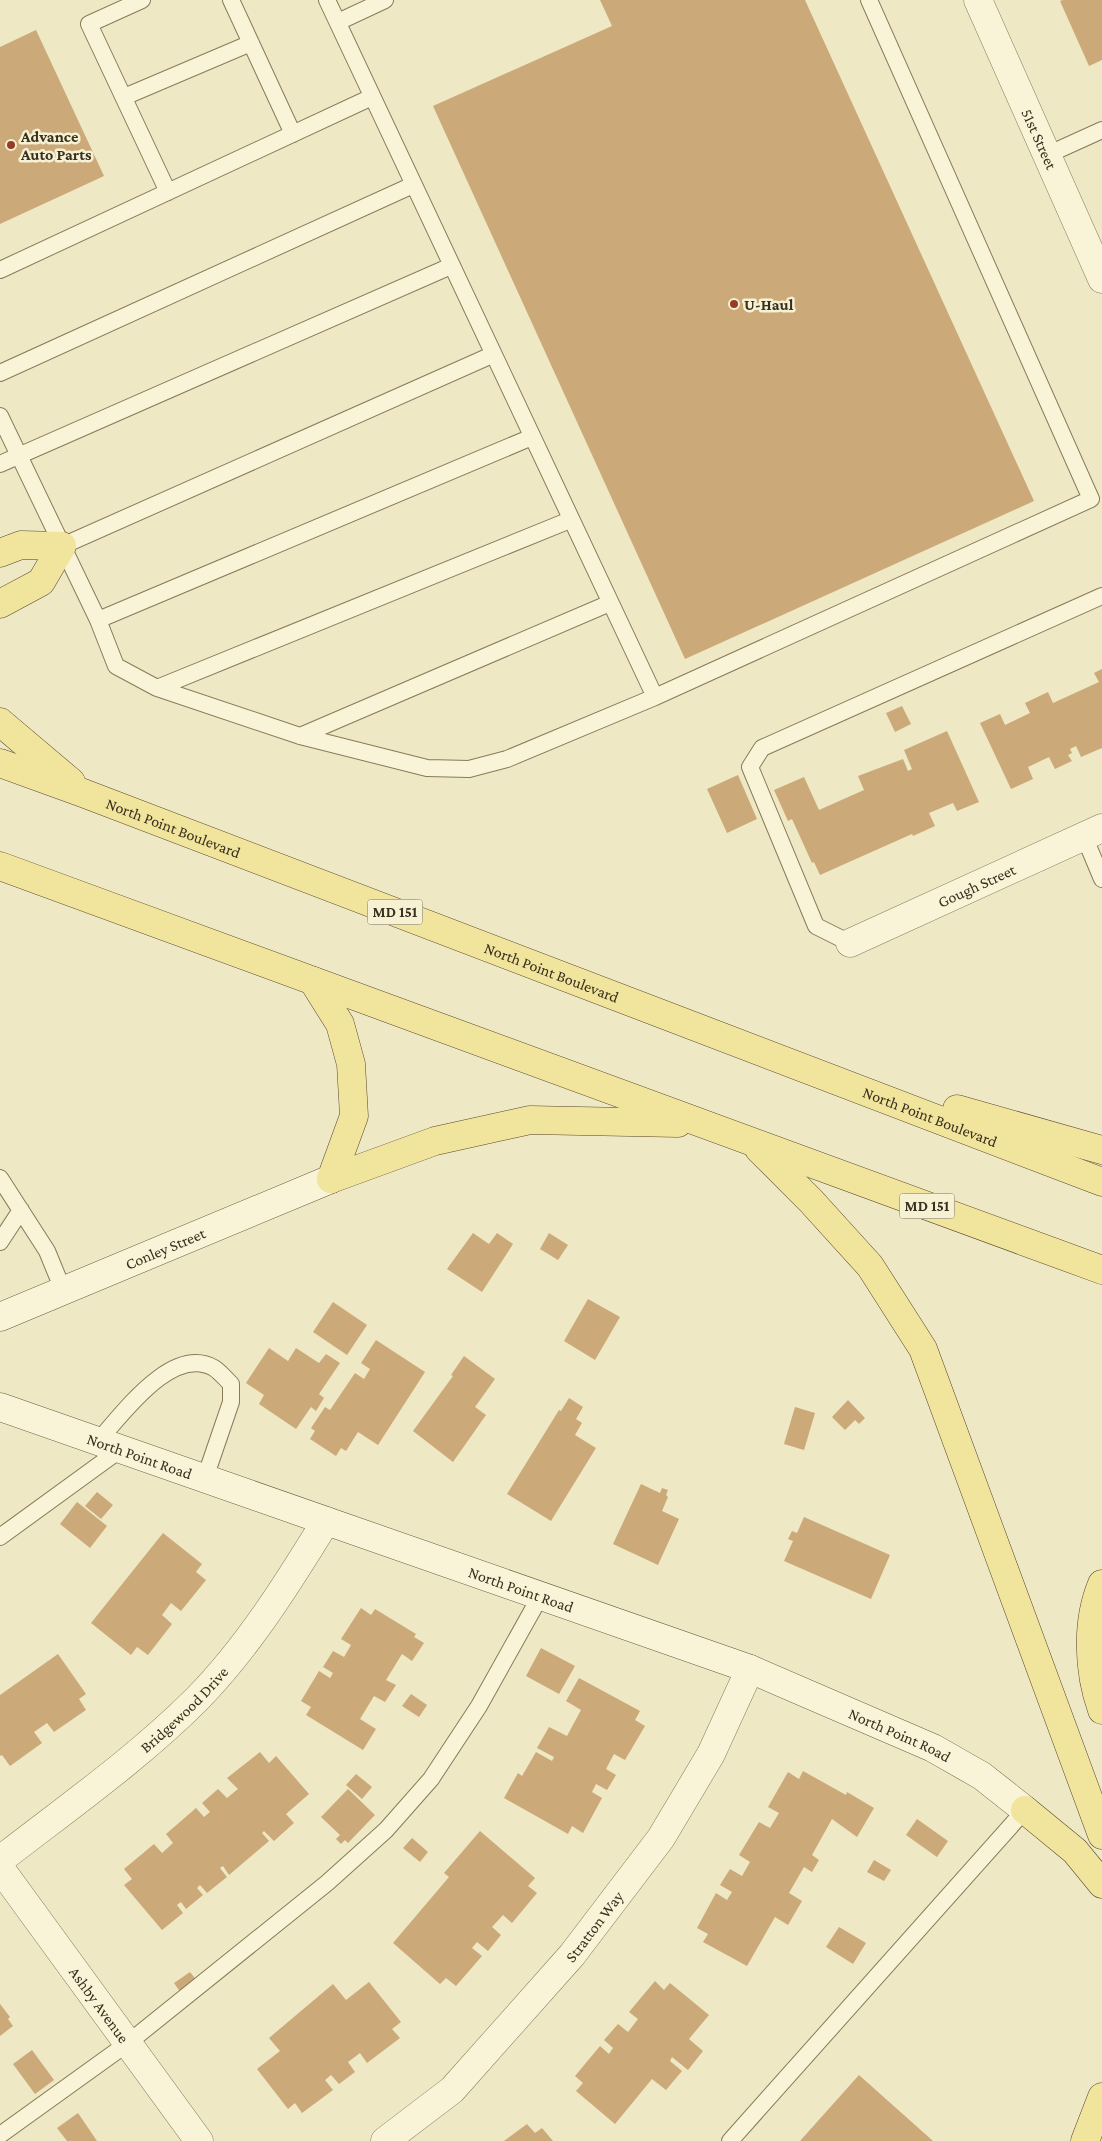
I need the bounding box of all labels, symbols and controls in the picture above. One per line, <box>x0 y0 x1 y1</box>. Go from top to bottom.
street label: 51st Street <box>1019 106 1061 173</box>
place label: Advance Auto Parts <box>20 128 92 163</box>
marker: Advance Auto Parts <box>5 139 17 151</box>
place label: U-Haul <box>744 296 794 313</box>
marker: U-Haul <box>728 298 740 310</box>
street label: North Point Boulevard <box>104 794 244 861</box>
street label: Gough Street <box>935 860 1019 910</box>
road number: MD 151 <box>368 900 422 924</box>
street label: North Point Boulevard <box>482 939 622 1005</box>
street label: North Point Boulevard <box>861 1083 1000 1150</box>
road number: MD 151 <box>900 1194 954 1218</box>
street label: Conley Street <box>123 1224 208 1272</box>
street label: North Point Road <box>85 1430 195 1482</box>
street label: North Point Road <box>466 1563 576 1615</box>
street label: Bridgewood Drive <box>137 1663 231 1756</box>
street label: North Point Road <box>846 1704 954 1765</box>
street label: Stratton Way <box>562 1887 627 1965</box>
street label: Ashby Avenue <box>66 1963 133 2046</box>

